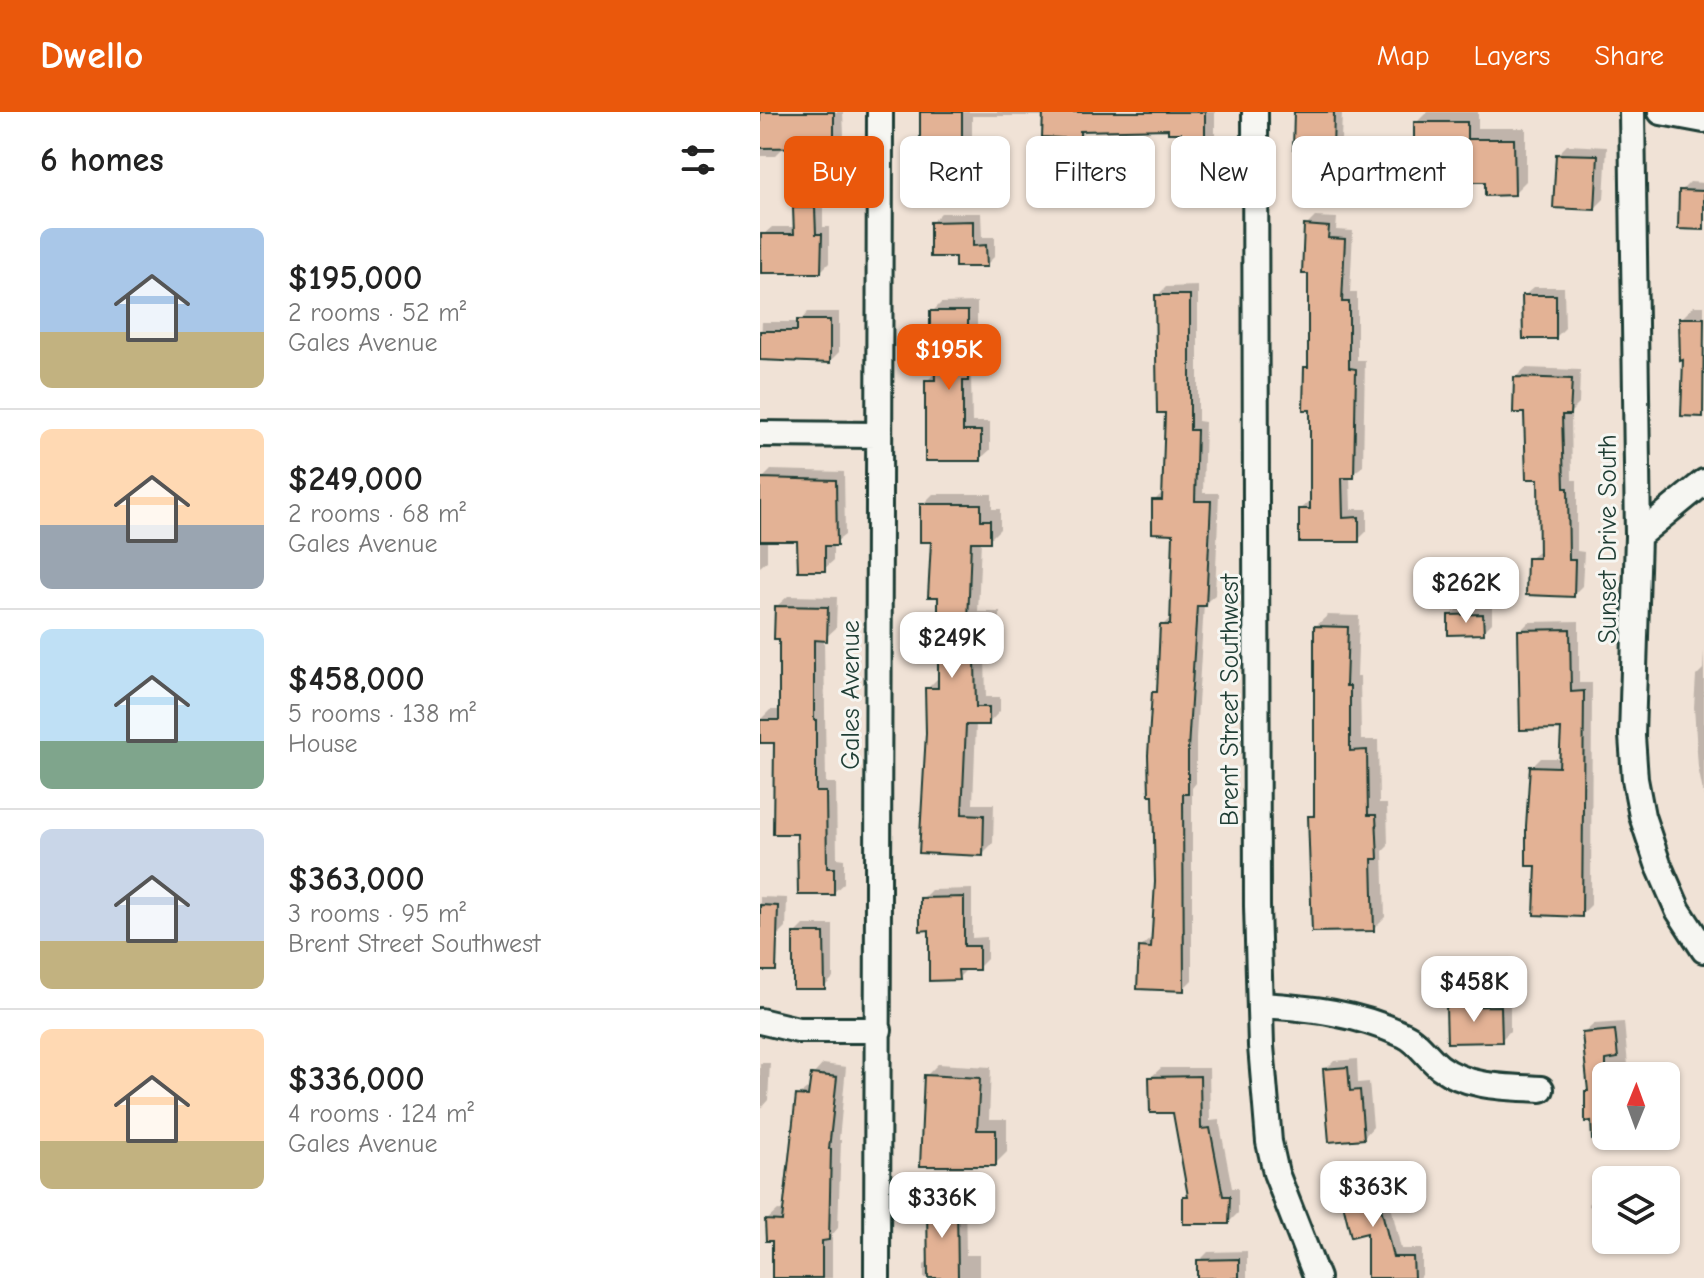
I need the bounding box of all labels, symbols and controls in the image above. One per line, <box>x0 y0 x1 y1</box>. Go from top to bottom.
text: Dwello <box>40 34 143 78</box>
text: Map <box>1377 40 1430 72</box>
text: Layers <box>1474 40 1550 72</box>
text: Share <box>1594 40 1664 72</box>
chip: Buy <box>784 136 884 208</box>
chip: Rent <box>900 136 1010 208</box>
chip: Filters <box>1026 136 1155 208</box>
chip: New <box>1171 136 1276 208</box>
chip: Apartment <box>1292 136 1473 208</box>
icon: filters <box>676 138 720 182</box>
text: 6 homes <box>40 140 164 180</box>
text: $195,000 <box>288 258 423 298</box>
icon: home <box>104 260 200 356</box>
text: 2 rooms · 52 m² <box>288 298 466 328</box>
pin: $195K <box>893 324 1005 392</box>
text: Gales Avenue <box>288 328 437 358</box>
text: $195K <box>915 335 983 365</box>
street label: Sunset Drive South <box>1593 434 1623 644</box>
text: $249,000 <box>288 459 423 499</box>
icon: home <box>104 461 200 557</box>
text: 2 rooms · 68 m² <box>288 499 466 529</box>
text: Gales Avenue <box>288 529 437 559</box>
pin: $262K <box>1410 557 1522 625</box>
text: $262K <box>1431 568 1501 598</box>
street label: Brent Street Southwest <box>1215 572 1245 826</box>
pin: $249K <box>896 612 1008 680</box>
street label: Gales Avenue <box>836 620 866 770</box>
text: $249K <box>918 623 986 653</box>
text: $458,000 <box>288 659 425 699</box>
icon: home <box>104 661 200 757</box>
text: 5 rooms · 138 m² <box>288 699 476 729</box>
text: House <box>288 729 358 759</box>
text: $363,000 <box>288 859 425 899</box>
icon: home <box>104 861 200 957</box>
text: 3 rooms · 95 m² <box>288 899 466 929</box>
text: Brent Street Southwest <box>288 929 540 959</box>
pin: $458K <box>1418 956 1530 1024</box>
text: $458K <box>1439 967 1509 997</box>
text: $336,000 <box>288 1059 425 1099</box>
icon: home <box>104 1061 200 1157</box>
north arrow <box>1592 1062 1680 1150</box>
map controls <box>1592 1062 1680 1254</box>
text: 4 rooms · 124 m² <box>288 1099 474 1129</box>
text: Gales Avenue <box>288 1129 437 1159</box>
pin: $363K <box>1317 1161 1429 1229</box>
button: layers <box>1592 1166 1680 1254</box>
pin: $336K <box>886 1172 998 1240</box>
text: $363K <box>1338 1172 1408 1202</box>
text: $336K <box>907 1183 977 1213</box>

